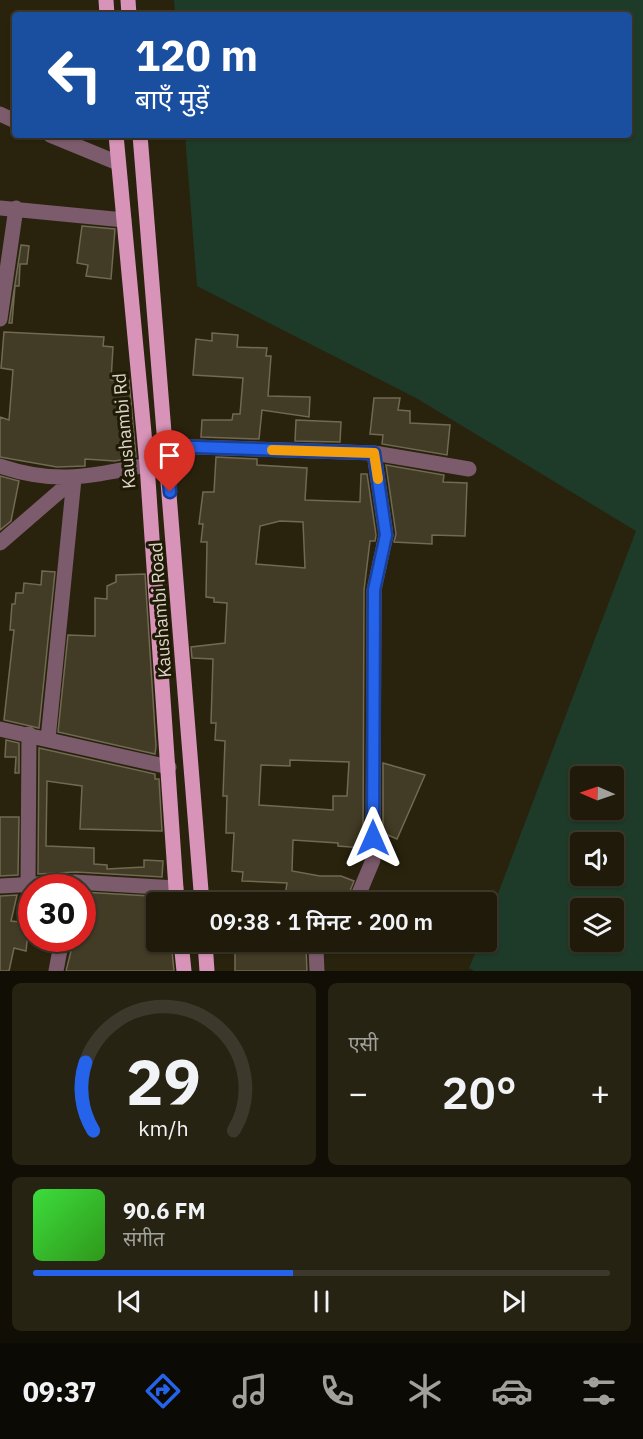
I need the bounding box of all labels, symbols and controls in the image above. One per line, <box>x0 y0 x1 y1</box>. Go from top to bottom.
text: 120 m <box>135 28 258 83</box>
icon: left <box>36 36 114 114</box>
text: बाएँ मुड़ें <box>135 81 209 116</box>
street label: Kaushambi Rd <box>107 372 141 490</box>
pin <box>144 430 195 492</box>
icon: arrive <box>153 439 186 472</box>
street label: Kaushambi Road <box>144 541 176 679</box>
north arrow <box>570 766 624 820</box>
map controls <box>570 766 624 952</box>
position arrow <box>341 806 405 870</box>
button: sound <box>570 832 624 886</box>
speed limit sign: 30 <box>18 874 96 952</box>
button: layers <box>570 898 624 952</box>
text: 09:38 · 1 मिनट · 200 m <box>210 907 433 936</box>
text: एसी <box>349 1030 378 1057</box>
text: 29 <box>126 1041 201 1122</box>
text: 20° <box>442 1063 517 1121</box>
text: − <box>349 1071 368 1114</box>
text: + <box>590 1071 610 1114</box>
text: km/h <box>139 1114 189 1142</box>
text: 90.6 FM <box>123 1196 206 1225</box>
text: संगीत <box>123 1225 164 1252</box>
icon: previous <box>113 1285 146 1318</box>
icon: pause <box>305 1285 338 1318</box>
icon: next <box>497 1285 530 1318</box>
icon: directions <box>142 1370 184 1412</box>
icon: music <box>229 1370 271 1412</box>
icon: phone <box>316 1370 358 1412</box>
icon: climate <box>404 1370 446 1412</box>
icon: car <box>491 1370 533 1412</box>
icon: filters <box>578 1370 620 1412</box>
text: 09:37 <box>23 1374 96 1409</box>

